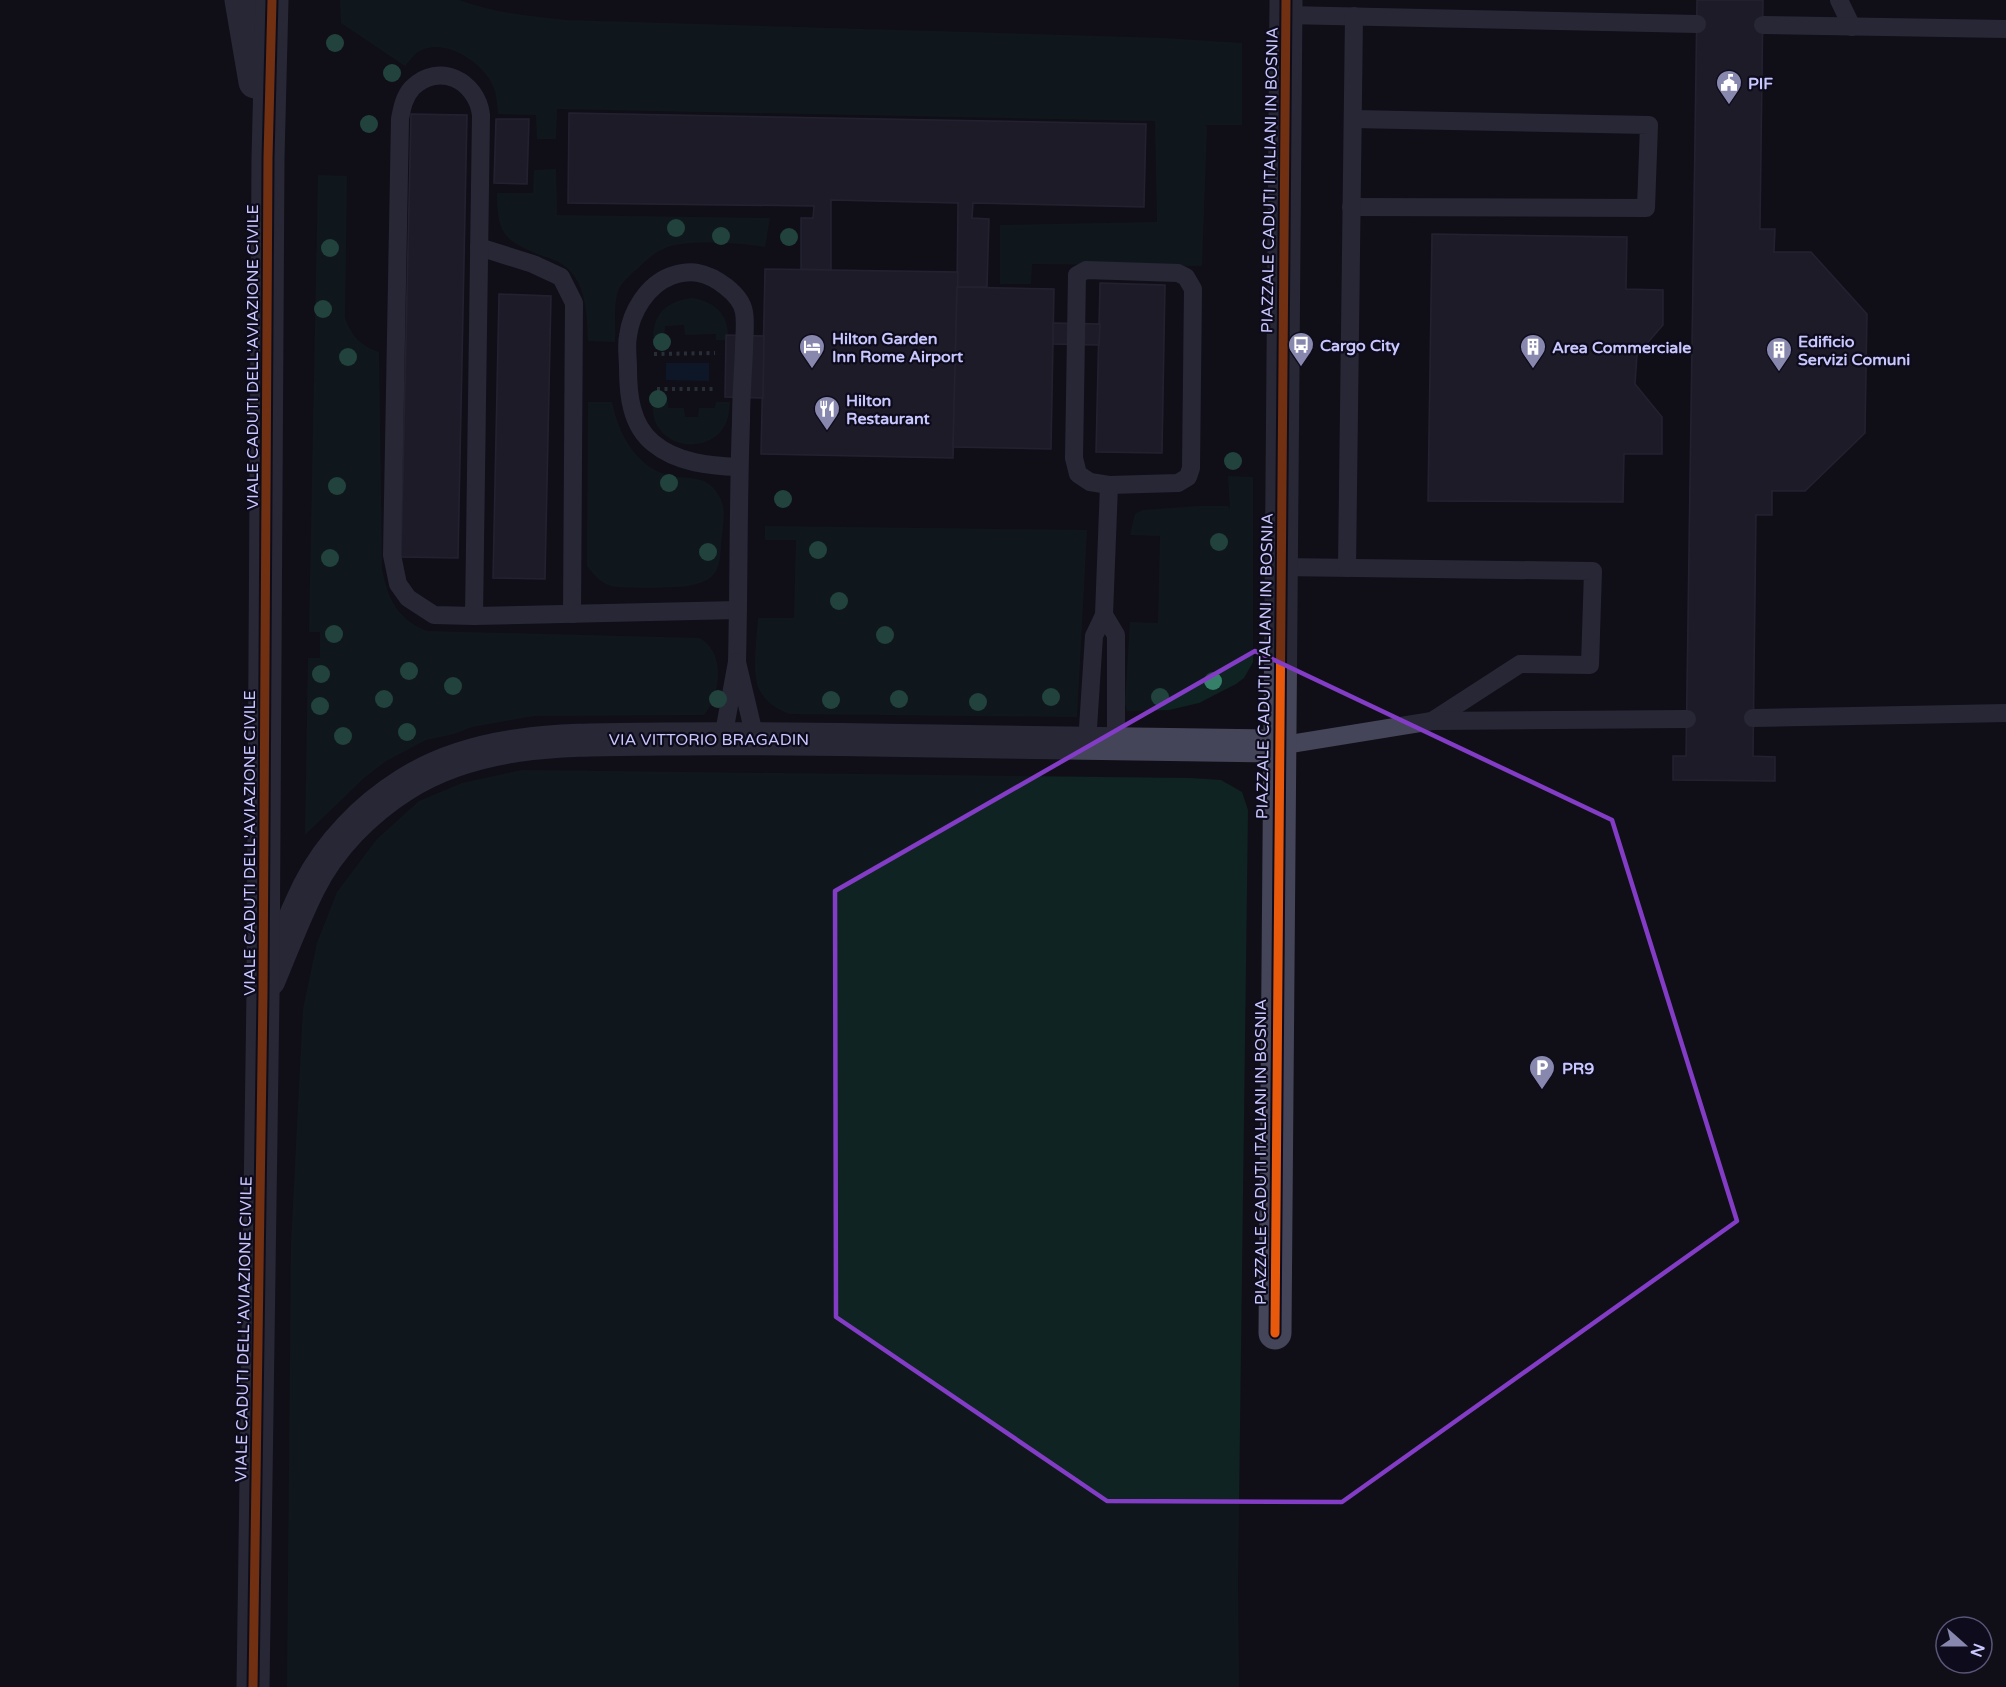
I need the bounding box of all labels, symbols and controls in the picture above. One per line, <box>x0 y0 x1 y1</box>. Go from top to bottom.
street label: PIAZZALE CADUTI ITALIANI IN BOSNIA <box>1257 27 1283 333</box>
public building icon: PIF <box>1714 68 1744 106</box>
place label: PIF <box>1748 74 1773 94</box>
street label: VIALE CADUTI DELL'AVIAZIONE CIVILE <box>243 204 263 510</box>
place label: Hilton Garden Inn Rome Airport <box>832 329 964 367</box>
bus stop icon: Cargo City <box>1286 330 1316 368</box>
hotel icon: Hilton Garden Inn Rome Airport <box>797 332 827 370</box>
building icon: Area Commerciale <box>1518 332 1548 370</box>
place label: Edificio Servizi Comuni <box>1798 332 1910 370</box>
building icon: Edificio Servizi Comuni <box>1764 335 1794 373</box>
place label: Cargo City <box>1320 336 1400 356</box>
place label: Area Commerciale <box>1552 338 1691 358</box>
place label: Hilton Restaurant <box>846 391 931 429</box>
restaurant icon: Hilton Restaurant <box>812 394 842 432</box>
street label: PIAZZALE CADUTI ITALIANI IN BOSNIA <box>1252 513 1278 819</box>
street label: VIALE CADUTI DELL'AVIAZIONE CIVILE <box>240 690 260 996</box>
street label: VIA VITTORIO BRAGADIN <box>609 730 809 750</box>
street label: PIAZZALE CADUTI ITALIANI IN BOSNIA <box>1251 999 1271 1305</box>
parking icon: PR9 <box>1527 1053 1557 1091</box>
place label: PR9 <box>1562 1059 1594 1079</box>
street label: VIALE CADUTI DELL'AVIAZIONE CIVILE <box>231 1176 257 1482</box>
north arrow <box>1934 1615 1994 1675</box>
text: N <box>1965 1640 1989 1660</box>

